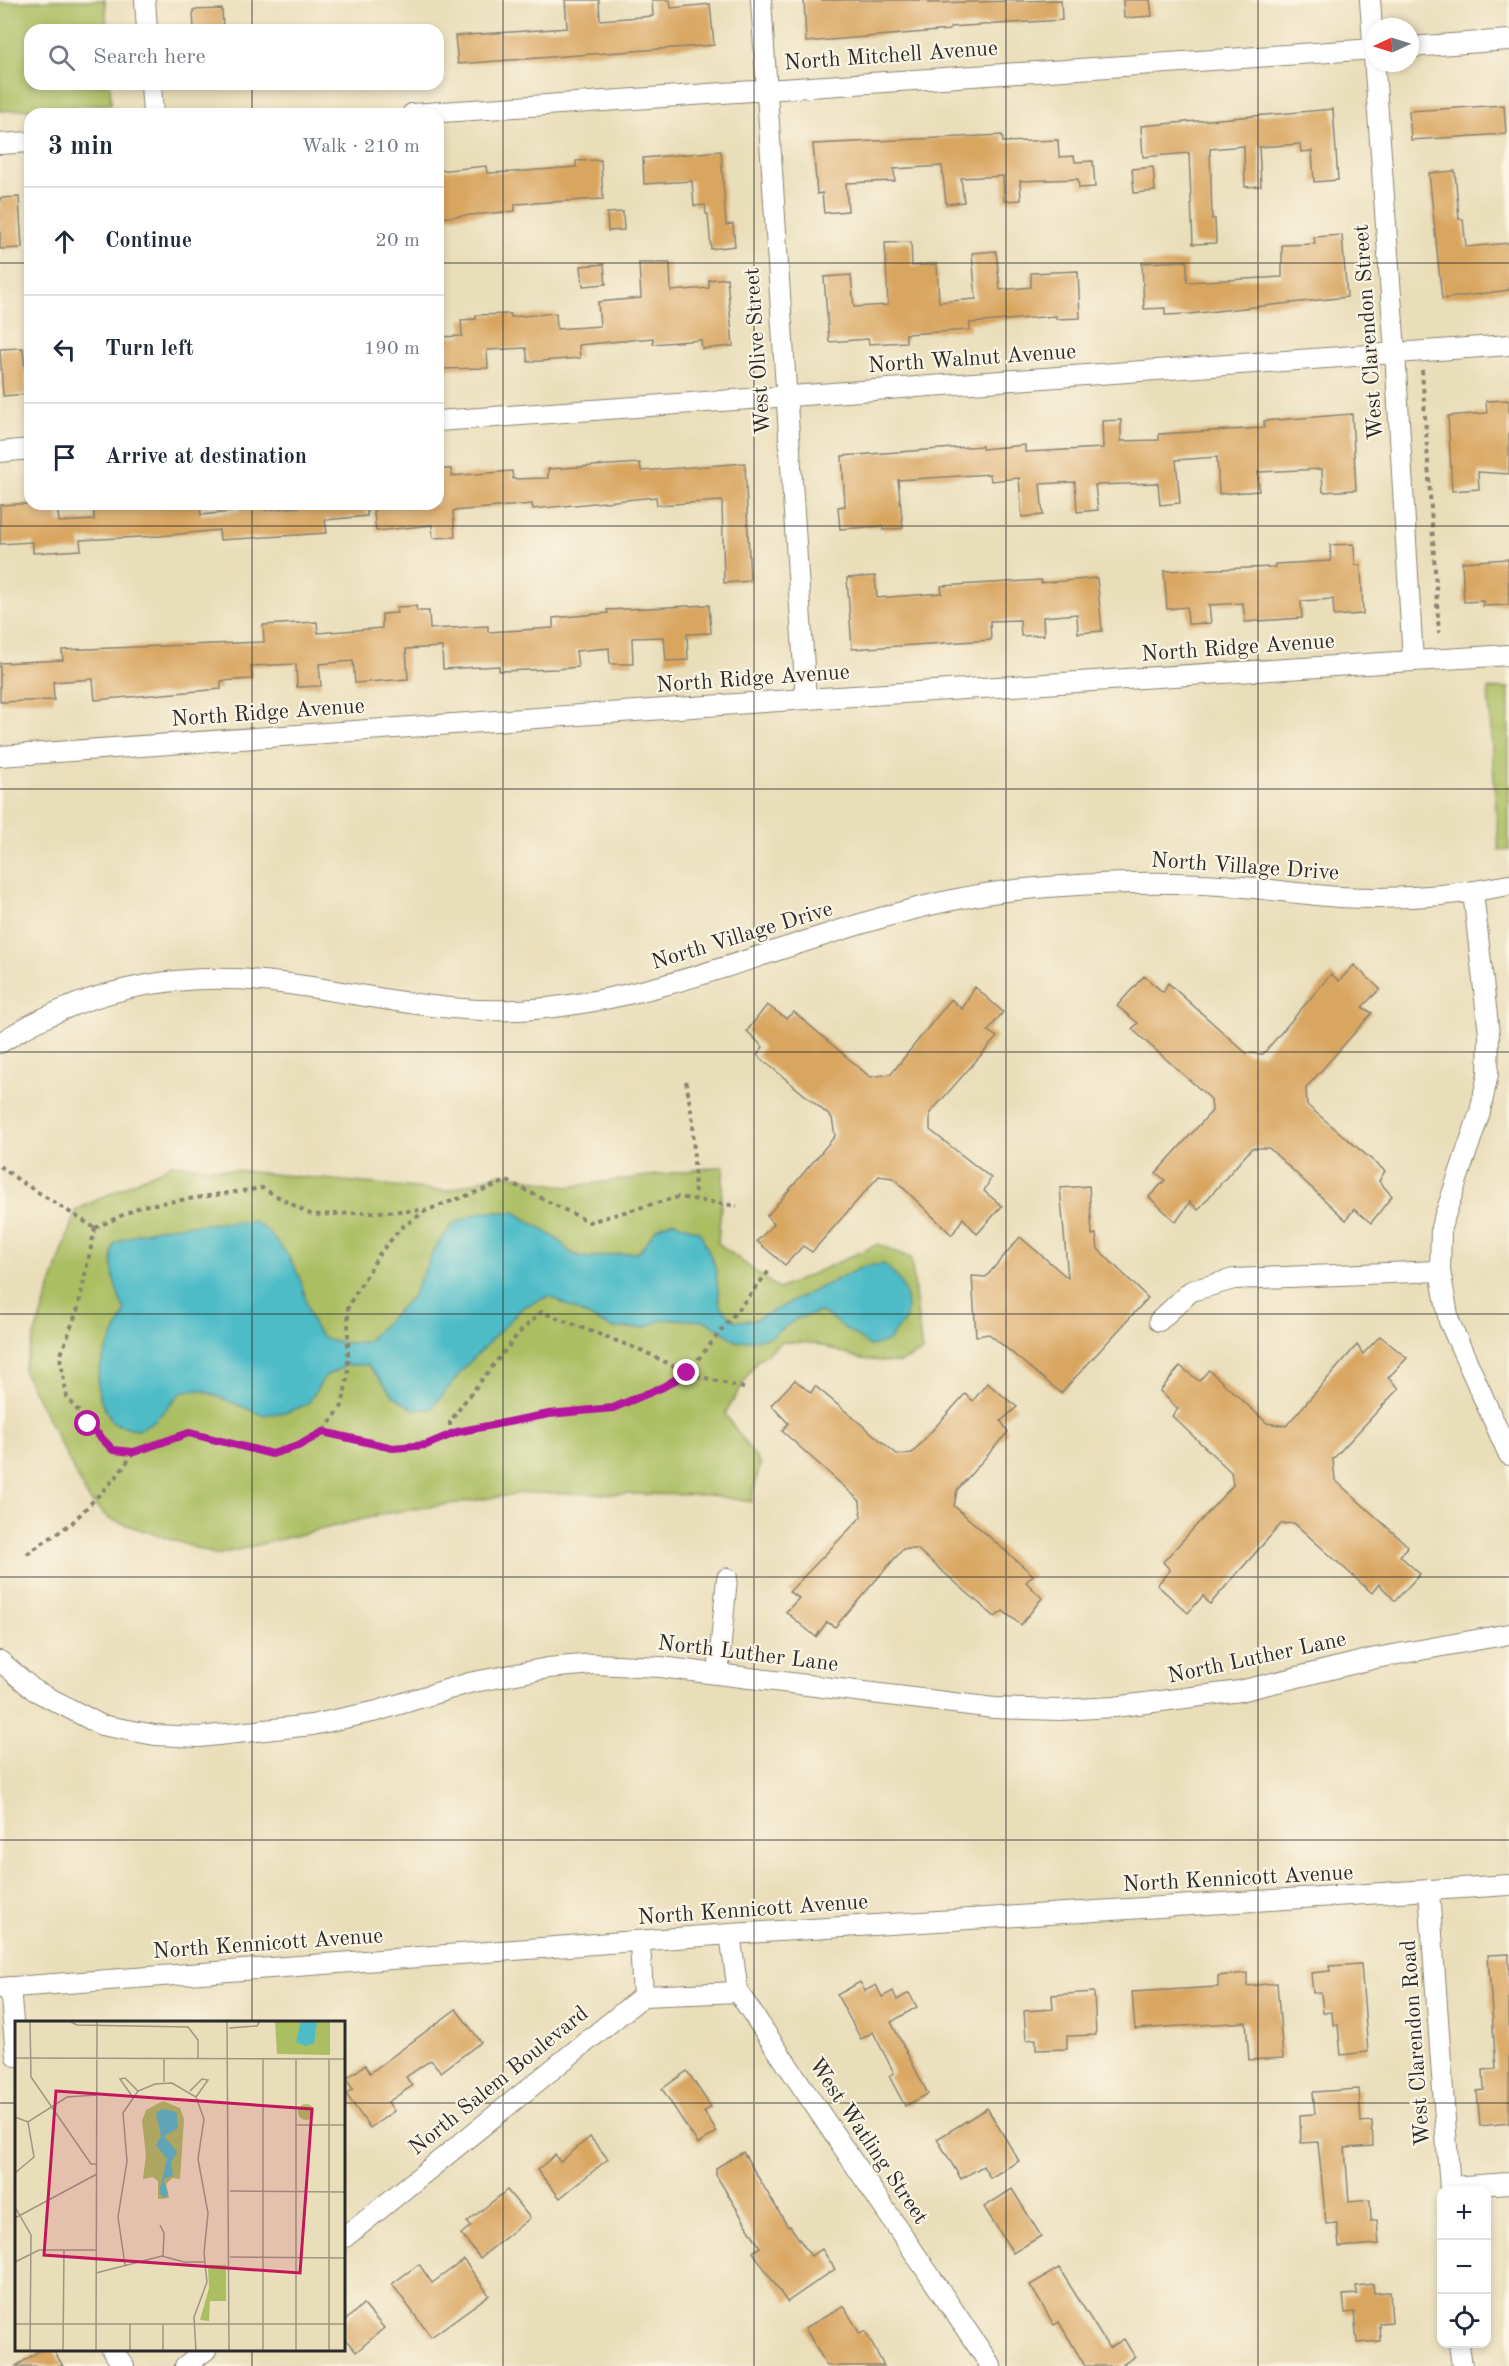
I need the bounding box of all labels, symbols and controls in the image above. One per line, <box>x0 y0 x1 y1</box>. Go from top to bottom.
north arrow <box>1365 18 1419 72</box>
search box <box>24 24 444 90</box>
street label: North Mitchell Avenue <box>783 38 999 74</box>
icon: search <box>45 41 78 74</box>
text: Search here <box>93 46 206 68</box>
text: 3 min <box>48 134 113 160</box>
text: Walk · 210 m <box>301 137 420 157</box>
street label: West Clarendon Street <box>1350 223 1388 441</box>
icon: ahead <box>48 225 81 258</box>
text: Continue <box>105 230 192 252</box>
text: 20 m <box>375 231 420 251</box>
street label: West Olive Street <box>741 267 775 435</box>
icon: left <box>48 333 81 366</box>
text: Turn left <box>105 338 194 360</box>
text: 190 m <box>364 339 420 359</box>
street label: North Walnut Avenue <box>867 341 1077 377</box>
icon: arrive <box>48 441 81 474</box>
text: Arrive at destination <box>105 446 307 468</box>
street label: North Ridge Avenue <box>1141 630 1335 666</box>
street label: North Ridge Avenue <box>656 661 850 697</box>
street label: North Ridge Avenue <box>171 695 365 731</box>
street label: North Village Drive <box>1150 849 1340 885</box>
street label: North Village Drive <box>649 898 835 974</box>
route end <box>673 1359 699 1385</box>
route start <box>74 1410 100 1436</box>
street label: North Luther Lane <box>1166 1628 1348 1688</box>
street label: North Luther Lane <box>656 1632 840 1676</box>
street label: North Kennicott Avenue <box>1122 1862 1354 1896</box>
street label: North Kennicott Avenue <box>637 1891 869 1929</box>
street label: North Kennicott Avenue <box>152 1925 384 1963</box>
street label: West Clarendon Road <box>1398 1939 1434 2147</box>
street label: North Salem Boulevard <box>405 2002 593 2160</box>
inset map <box>15 2021 345 2351</box>
street label: West Watling Street <box>804 2054 932 2228</box>
map controls <box>1437 2186 1491 2348</box>
button: + <box>1437 2186 1491 2240</box>
button: − <box>1437 2240 1491 2294</box>
button: locate <box>1437 2294 1491 2348</box>

